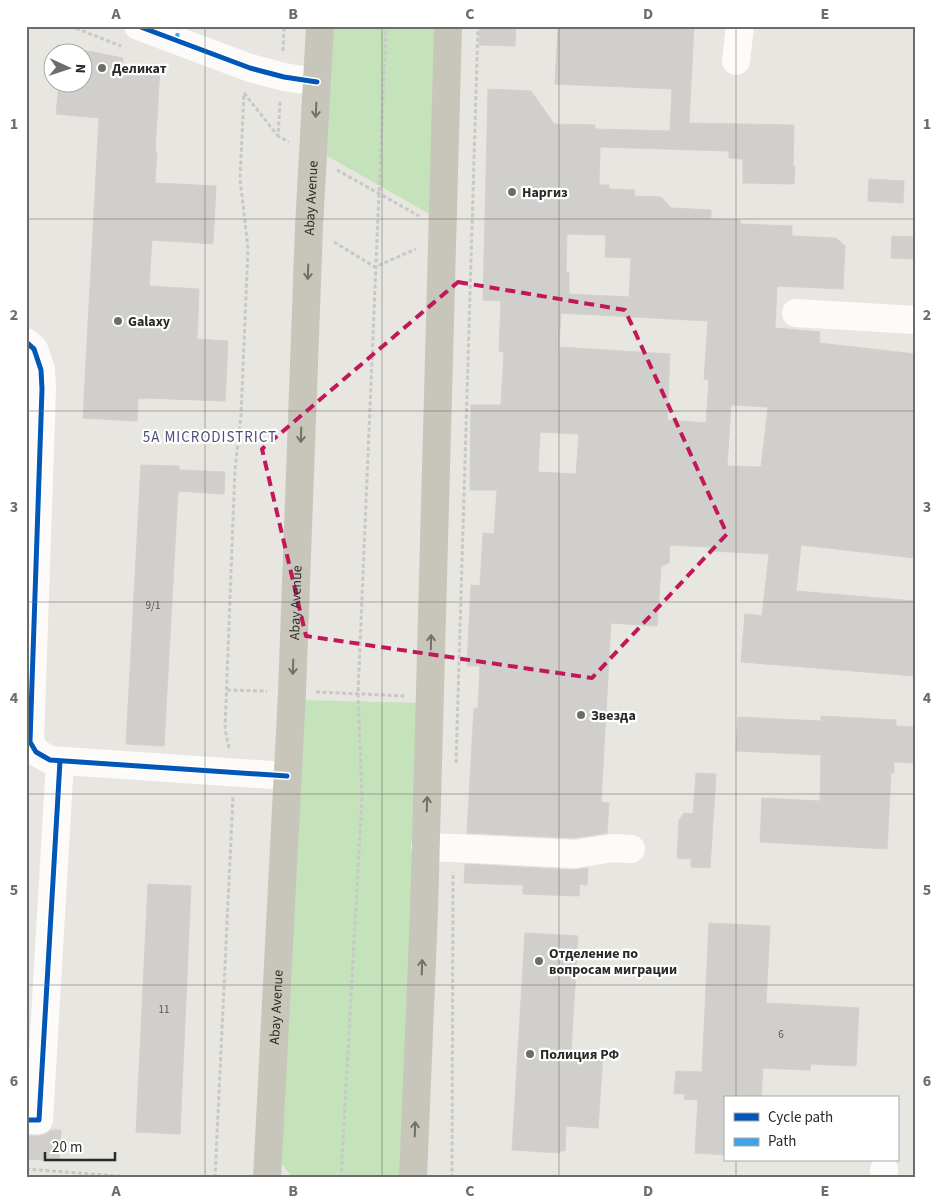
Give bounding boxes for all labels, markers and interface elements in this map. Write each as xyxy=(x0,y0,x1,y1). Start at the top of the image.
text: A xyxy=(110,3,121,25)
text: B xyxy=(288,3,298,25)
text: C xyxy=(465,3,475,25)
text: D xyxy=(643,3,653,25)
text: E xyxy=(821,3,829,25)
north arrow xyxy=(42,42,92,92)
place label: Деликат xyxy=(112,59,167,79)
marker: Деликат xyxy=(96,62,108,74)
text: N xyxy=(70,63,90,74)
one-way arrow xyxy=(311,102,320,118)
text: 1 xyxy=(10,113,18,135)
text: 1 xyxy=(923,113,931,135)
street label: Abay Avenue xyxy=(300,160,324,236)
place label: Наргиз xyxy=(522,183,568,203)
marker: Наргиз xyxy=(506,186,518,198)
one-way arrow xyxy=(303,264,312,280)
text: 2 xyxy=(10,304,18,326)
text: 2 xyxy=(923,304,931,326)
place label: Galaxy xyxy=(128,312,171,332)
marker: Galaxy xyxy=(112,315,124,327)
one-way arrow xyxy=(297,426,306,442)
district label: 5A MICRODISTRICT xyxy=(143,427,277,448)
text: 3 xyxy=(10,496,18,518)
text: 3 xyxy=(923,496,931,518)
street label: Abay Avenue xyxy=(285,565,308,640)
house number: 9/1 xyxy=(146,598,160,613)
one-way arrow xyxy=(426,634,436,650)
one-way arrow xyxy=(288,659,297,675)
text: 4 xyxy=(10,687,19,709)
text: 4 xyxy=(923,687,932,709)
place label: Звезда xyxy=(591,706,636,726)
marker: Звезда xyxy=(575,709,587,721)
one-way arrow xyxy=(422,797,431,813)
text: 5 xyxy=(10,879,18,901)
text: 5 xyxy=(923,879,931,901)
place label: Отделение по вопросам миграции xyxy=(549,944,677,980)
marker: Отделение по вопросам миграции xyxy=(533,955,545,967)
one-way arrow xyxy=(417,959,426,975)
street label: Abay Avenue xyxy=(265,969,289,1045)
house number: 11 xyxy=(159,1002,169,1017)
house number: 6 xyxy=(778,1027,784,1042)
place label: Полиция РФ xyxy=(540,1045,620,1065)
marker: Полиция РФ xyxy=(524,1048,536,1060)
text: 6 xyxy=(10,1070,18,1092)
text: 6 xyxy=(923,1070,931,1092)
legend xyxy=(724,1096,898,1162)
text: Cycle path xyxy=(768,1107,833,1128)
one-way arrow xyxy=(410,1121,419,1137)
scale bar xyxy=(45,1129,115,1161)
text: Path xyxy=(768,1131,796,1152)
text: 20 m xyxy=(52,1137,82,1158)
text: A xyxy=(110,1180,121,1202)
text: B xyxy=(288,1180,298,1202)
text: C xyxy=(465,1180,475,1202)
text: D xyxy=(643,1180,653,1202)
text: E xyxy=(821,1180,829,1202)

